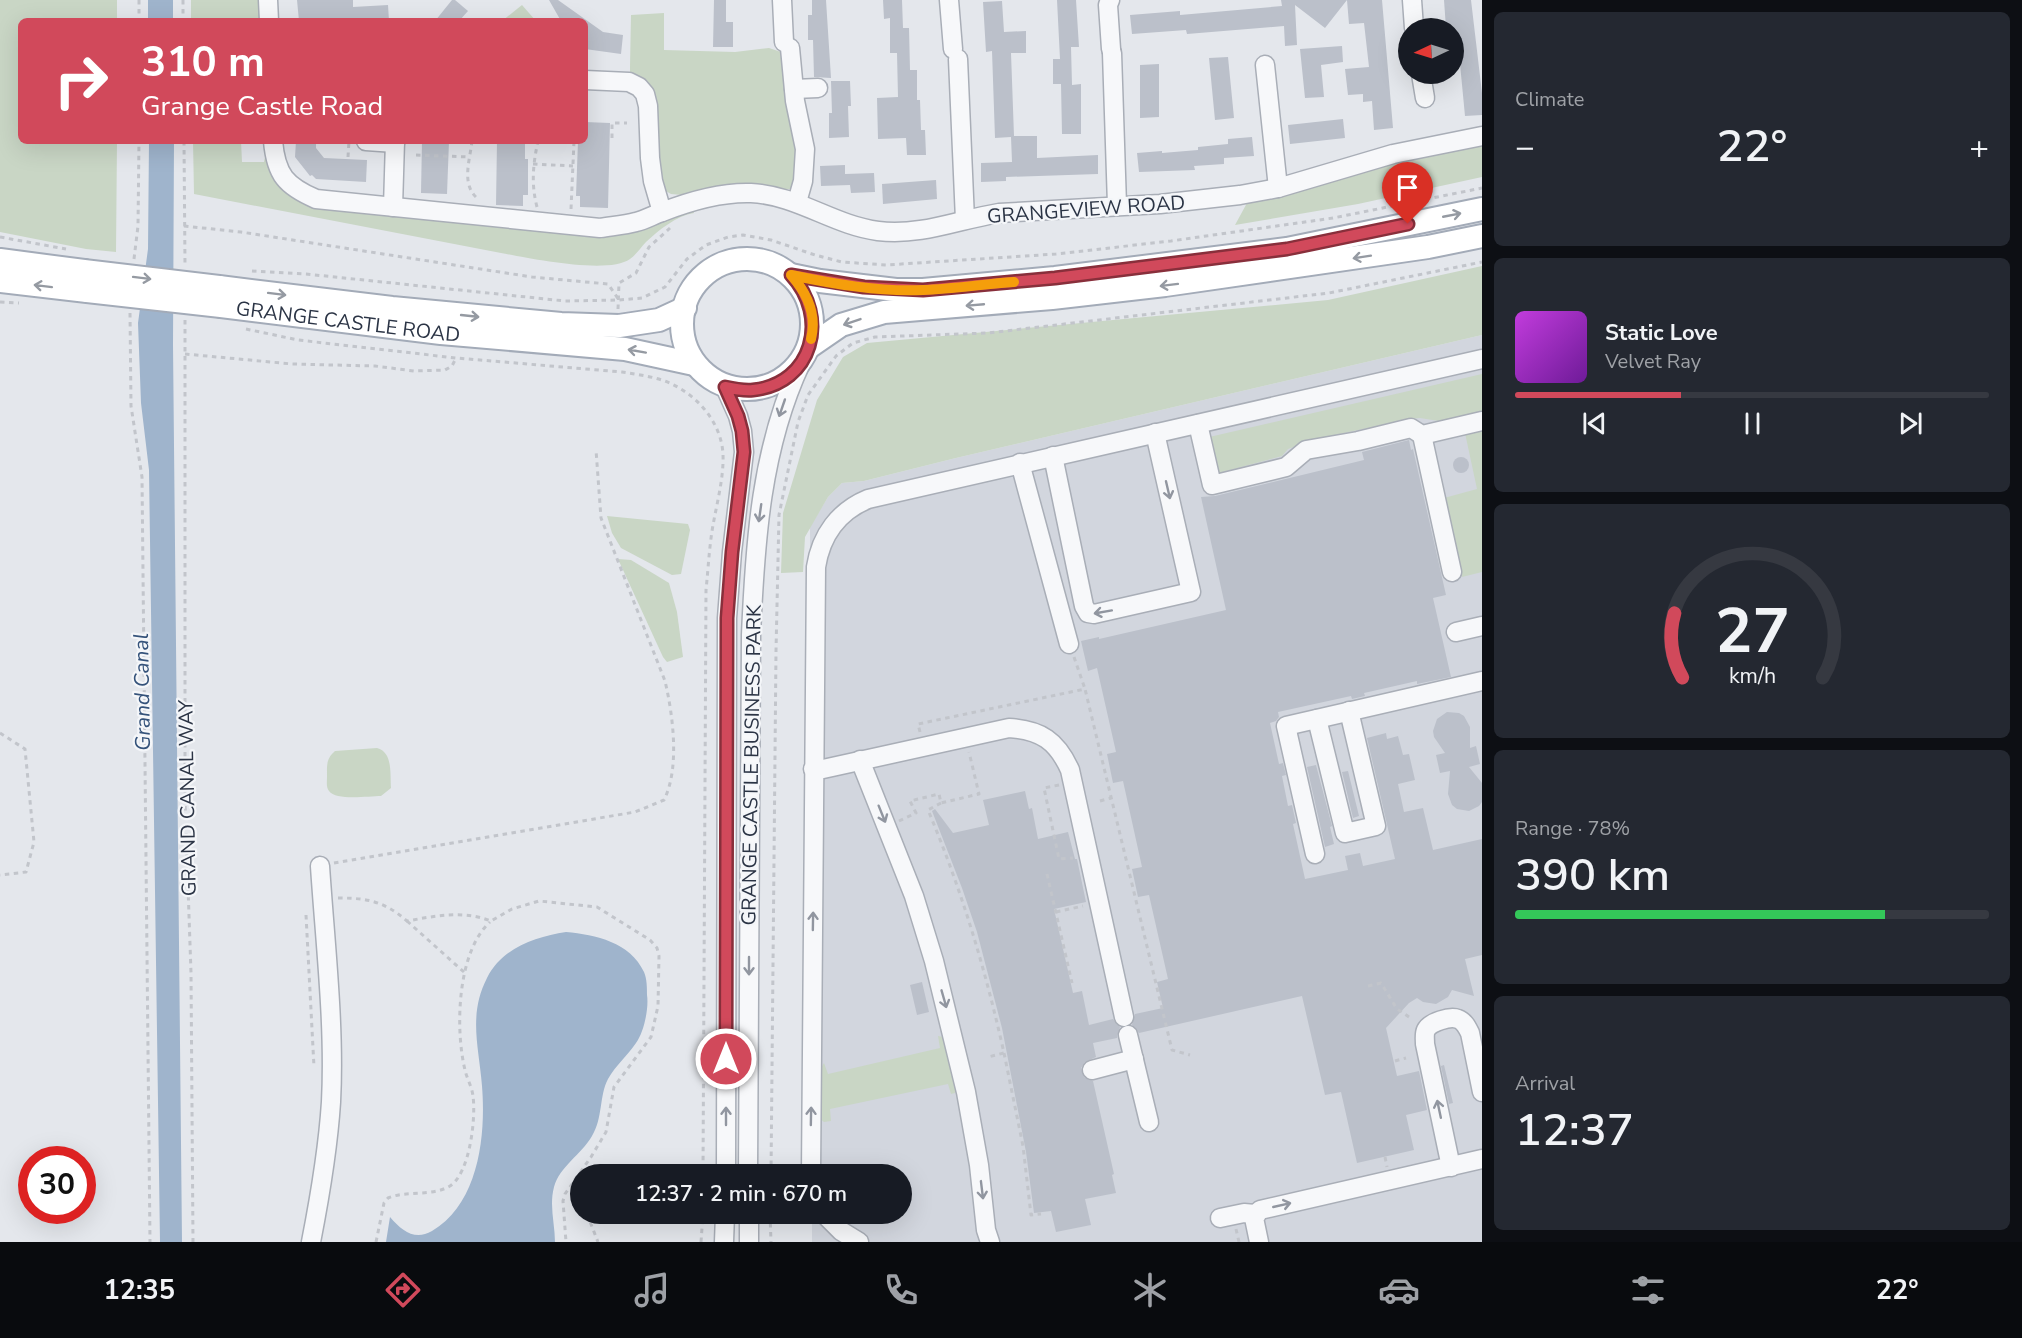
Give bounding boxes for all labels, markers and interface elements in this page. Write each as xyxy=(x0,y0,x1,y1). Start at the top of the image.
north arrow xyxy=(1398,18,1464,84)
map controls xyxy=(1398,18,1464,84)
text: 310 m xyxy=(141,34,265,91)
icon: right xyxy=(42,42,120,120)
text: Climate xyxy=(1515,86,1584,113)
text: Grange Castle Road xyxy=(141,88,383,125)
text: 22° xyxy=(1717,116,1787,177)
text: − xyxy=(1515,125,1535,170)
text: + xyxy=(1969,125,1989,170)
pin xyxy=(1382,162,1433,224)
icon: arrive xyxy=(1391,171,1424,204)
street label: GRANGEVIEW ROAD xyxy=(986,189,1186,230)
one-way arrow xyxy=(1442,209,1462,220)
one-way arrow xyxy=(1353,252,1373,263)
one-way arrow xyxy=(132,273,151,284)
one-way arrow xyxy=(1160,279,1180,290)
one-way arrow xyxy=(34,280,54,291)
one-way arrow xyxy=(266,289,286,300)
street label: GRANGE CASTLE ROAD xyxy=(234,295,461,349)
one-way arrow xyxy=(966,299,986,310)
one-way arrow xyxy=(460,311,480,322)
one-way arrow xyxy=(843,317,862,328)
text: Static Love xyxy=(1605,318,1718,348)
one-way arrow xyxy=(628,346,647,357)
text: Velvet Ray xyxy=(1605,348,1701,375)
one-way arrow xyxy=(776,398,787,417)
icon: previous xyxy=(1578,407,1611,440)
icon: pause xyxy=(1736,407,1769,440)
icon: next xyxy=(1894,407,1927,440)
one-way arrow xyxy=(1163,480,1174,500)
one-way arrow xyxy=(754,503,765,523)
text: 27 xyxy=(1715,589,1789,674)
street label: GRANGE CASTLE BUSINESS PARK xyxy=(735,604,768,926)
one-way arrow xyxy=(1093,606,1113,617)
water label: Grand Canal xyxy=(127,633,157,751)
text: km/h xyxy=(1728,661,1776,691)
street label: GRAND CANAL WAY xyxy=(172,699,203,896)
one-way arrow xyxy=(877,805,888,823)
text: Range · 78% xyxy=(1515,815,1630,842)
text: 390 km xyxy=(1515,845,1670,906)
one-way arrow xyxy=(807,912,818,932)
one-way arrow xyxy=(743,956,755,976)
one-way arrow xyxy=(939,989,950,1008)
position arrow xyxy=(694,1027,758,1091)
text: Arrival xyxy=(1515,1070,1575,1097)
one-way arrow xyxy=(1433,1100,1444,1120)
text: 12:37 xyxy=(1515,1100,1634,1161)
one-way arrow xyxy=(720,1107,732,1127)
one-way arrow xyxy=(805,1107,817,1127)
speed limit sign: 30 xyxy=(18,1146,96,1224)
text: 12:37 · 2 min · 670 m xyxy=(635,1179,847,1209)
one-way arrow xyxy=(977,1180,988,1199)
one-way arrow xyxy=(1273,1198,1292,1210)
icon: directions xyxy=(382,1269,424,1311)
icon: music xyxy=(631,1269,673,1311)
icon: phone xyxy=(880,1269,922,1311)
icon: climate xyxy=(1129,1269,1171,1311)
icon: car xyxy=(1378,1269,1420,1311)
icon: filters xyxy=(1627,1269,1669,1311)
text: 12:35 xyxy=(103,1272,175,1309)
text: 22° xyxy=(1876,1272,1918,1309)

